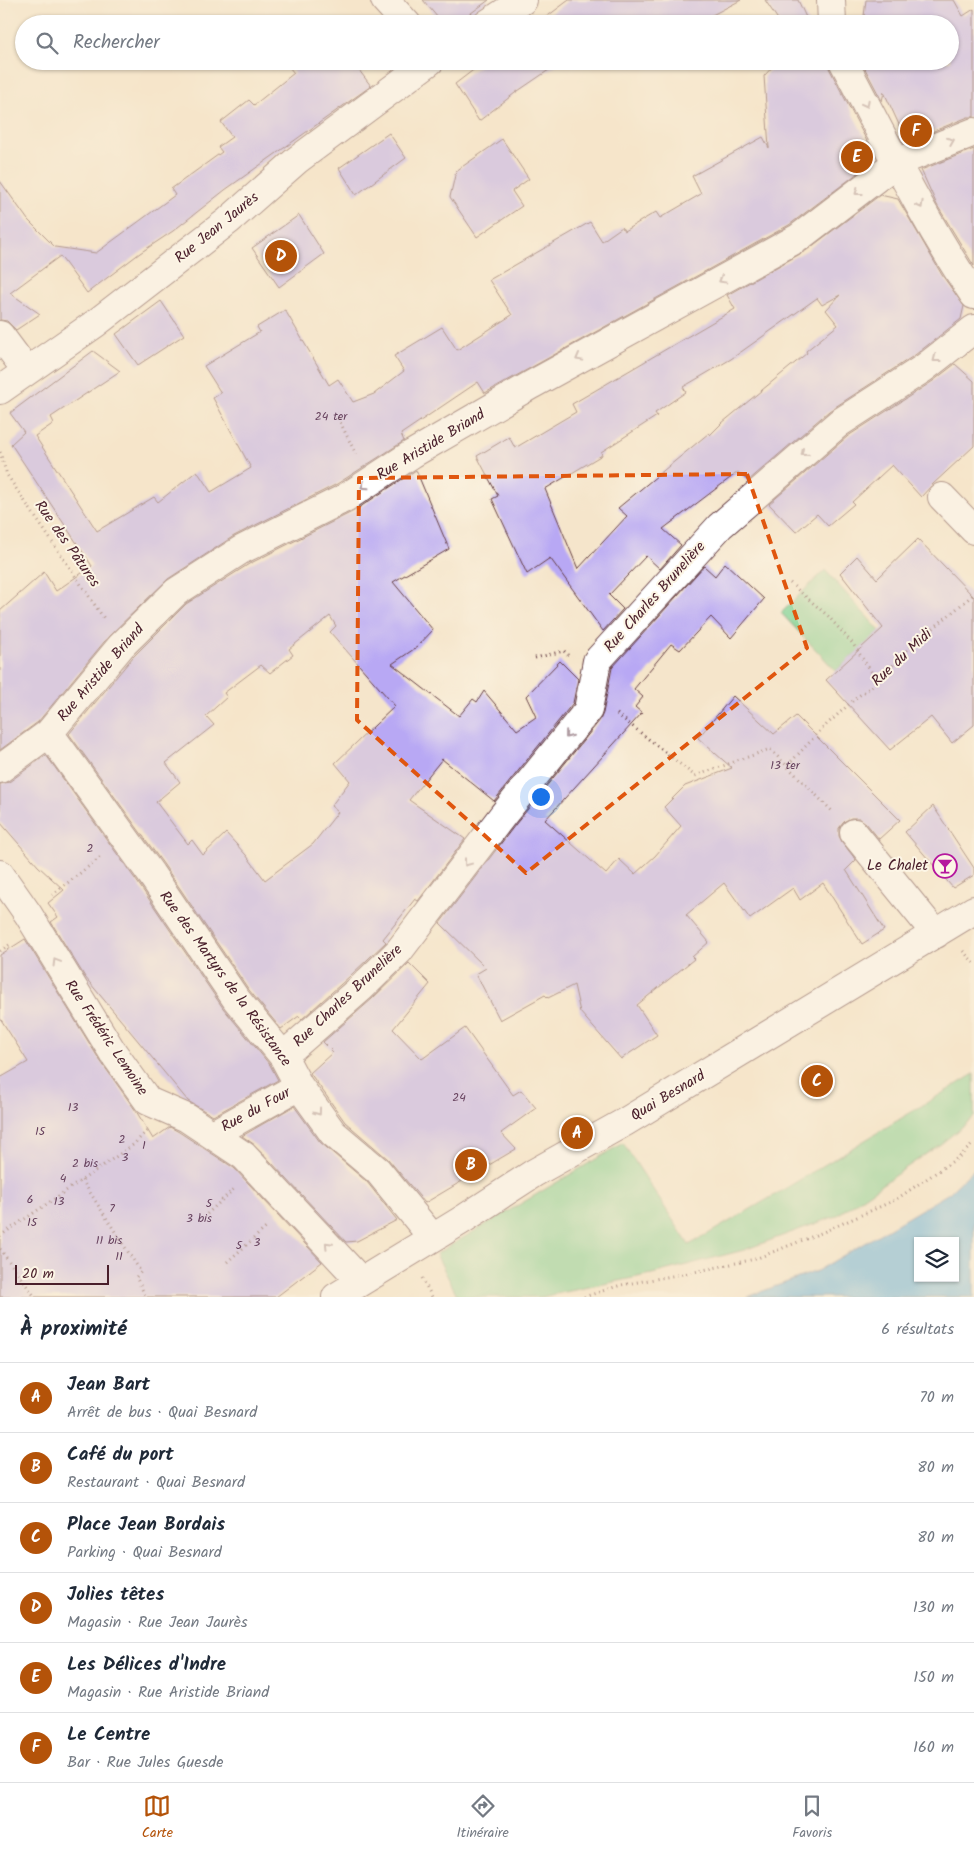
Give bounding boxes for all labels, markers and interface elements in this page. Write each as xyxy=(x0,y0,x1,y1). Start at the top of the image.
search box xyxy=(15,15,959,70)
text: Rechercher xyxy=(73,28,160,58)
icon: search xyxy=(33,29,61,57)
one-way arrow xyxy=(860,99,870,108)
pin: F xyxy=(900,112,932,150)
one-way arrow xyxy=(947,136,955,146)
pin: E xyxy=(841,138,873,176)
street label: Rue Jean Jaurès xyxy=(170,186,265,270)
one-way arrow xyxy=(854,186,864,195)
one-way arrow xyxy=(914,200,924,209)
pin: D xyxy=(265,237,297,275)
one-way arrow xyxy=(718,274,727,284)
one-way arrow xyxy=(576,352,585,362)
one-way arrow xyxy=(932,353,941,362)
street label: Rue Aristide Briand xyxy=(372,403,490,487)
house number: 24 ter xyxy=(315,407,348,426)
one-way arrow xyxy=(800,448,809,457)
one-way arrow xyxy=(360,479,369,489)
street label: Rue des Pâtures xyxy=(28,495,106,593)
street label: Rue Charles Brunelière xyxy=(598,536,712,658)
street label: Rue Aristide Briand xyxy=(52,618,151,727)
street label: Rue du Midi xyxy=(866,622,939,693)
one-way arrow xyxy=(565,729,573,738)
house number: 13 ter xyxy=(770,756,801,775)
your location xyxy=(528,784,554,810)
house number: 2 xyxy=(87,839,94,858)
bar icon: Le Chalet xyxy=(932,853,958,879)
place label: Le Chalet xyxy=(867,854,928,878)
one-way arrow xyxy=(464,857,473,867)
street label: Rue des Martyrs de la Résistance xyxy=(153,886,297,1072)
street label: Rue Charles Brunelière xyxy=(288,938,409,1053)
one-way arrow xyxy=(53,958,63,967)
street label: Rue Frédéric Lemoine xyxy=(58,975,154,1101)
pin: C xyxy=(801,1062,833,1100)
street label: Quai Besnard xyxy=(626,1064,710,1128)
street label: Rue du Four xyxy=(217,1081,296,1139)
house number: 24 xyxy=(452,1088,466,1107)
house number: 13 xyxy=(68,1098,78,1117)
one-way arrow xyxy=(312,1106,321,1116)
pin: A xyxy=(561,1114,593,1152)
house number: 15 xyxy=(35,1122,47,1141)
house number: 2 xyxy=(119,1130,126,1149)
house number: 1 xyxy=(142,1136,146,1155)
pin: B xyxy=(455,1146,487,1184)
house number: 3 xyxy=(122,1148,129,1167)
house number: 2 bis xyxy=(72,1154,98,1173)
house number: 4 xyxy=(60,1169,67,1188)
house number: 6 xyxy=(27,1190,33,1209)
house number: 13 xyxy=(54,1192,64,1211)
house number: 5 xyxy=(206,1194,214,1213)
house number: 7 xyxy=(109,1199,115,1218)
house number: 3 bis xyxy=(186,1209,212,1228)
house number: 15 xyxy=(27,1213,39,1232)
house number: 11 bis xyxy=(96,1231,122,1250)
house number: 3 xyxy=(254,1233,261,1252)
house number: 5 xyxy=(236,1236,244,1255)
map controls xyxy=(914,1237,959,1282)
button: layers xyxy=(914,1237,959,1282)
one-way arrow xyxy=(325,1242,334,1251)
house number: 11 xyxy=(115,1247,123,1266)
scale bar xyxy=(15,1262,109,1285)
text: 20 m xyxy=(22,1263,54,1285)
text: À proximité xyxy=(20,1313,127,1346)
text: 6 résultats xyxy=(881,1317,954,1342)
text: Jean Bart xyxy=(67,1370,150,1400)
text: A xyxy=(31,1385,41,1410)
text: 70 m xyxy=(919,1385,954,1410)
text: Arrêt de bus · Quai Besnard xyxy=(67,1400,257,1425)
text: Café du port xyxy=(67,1440,174,1470)
text: B xyxy=(31,1455,41,1480)
text: 80 m xyxy=(917,1455,954,1480)
text: Restaurant · Quai Besnard xyxy=(67,1470,245,1495)
text: Place Jean Bordais xyxy=(67,1510,225,1540)
text: C xyxy=(31,1525,41,1550)
text: 80 m xyxy=(917,1525,954,1550)
text: Parking · Quai Besnard xyxy=(67,1540,222,1565)
text: Jolies têtes xyxy=(67,1580,164,1610)
text: D xyxy=(31,1595,41,1620)
text: 130 m xyxy=(913,1595,954,1620)
text: Magasin · Rue Jean Jaurès xyxy=(67,1610,248,1635)
text: Les Délices d'Indre xyxy=(67,1650,226,1680)
text: E xyxy=(32,1665,40,1690)
text: 150 m xyxy=(913,1665,954,1690)
text: Magasin · Rue Aristide Briand xyxy=(67,1680,269,1705)
text: Le Centre xyxy=(67,1720,150,1750)
text: F xyxy=(32,1735,40,1760)
text: 160 m xyxy=(913,1735,954,1760)
text: Bar · Rue Jules Guesde xyxy=(67,1750,223,1775)
tab: Carte xyxy=(142,1792,173,1844)
tab: Itinéraire xyxy=(457,1792,509,1844)
tab: Favoris xyxy=(792,1792,832,1844)

